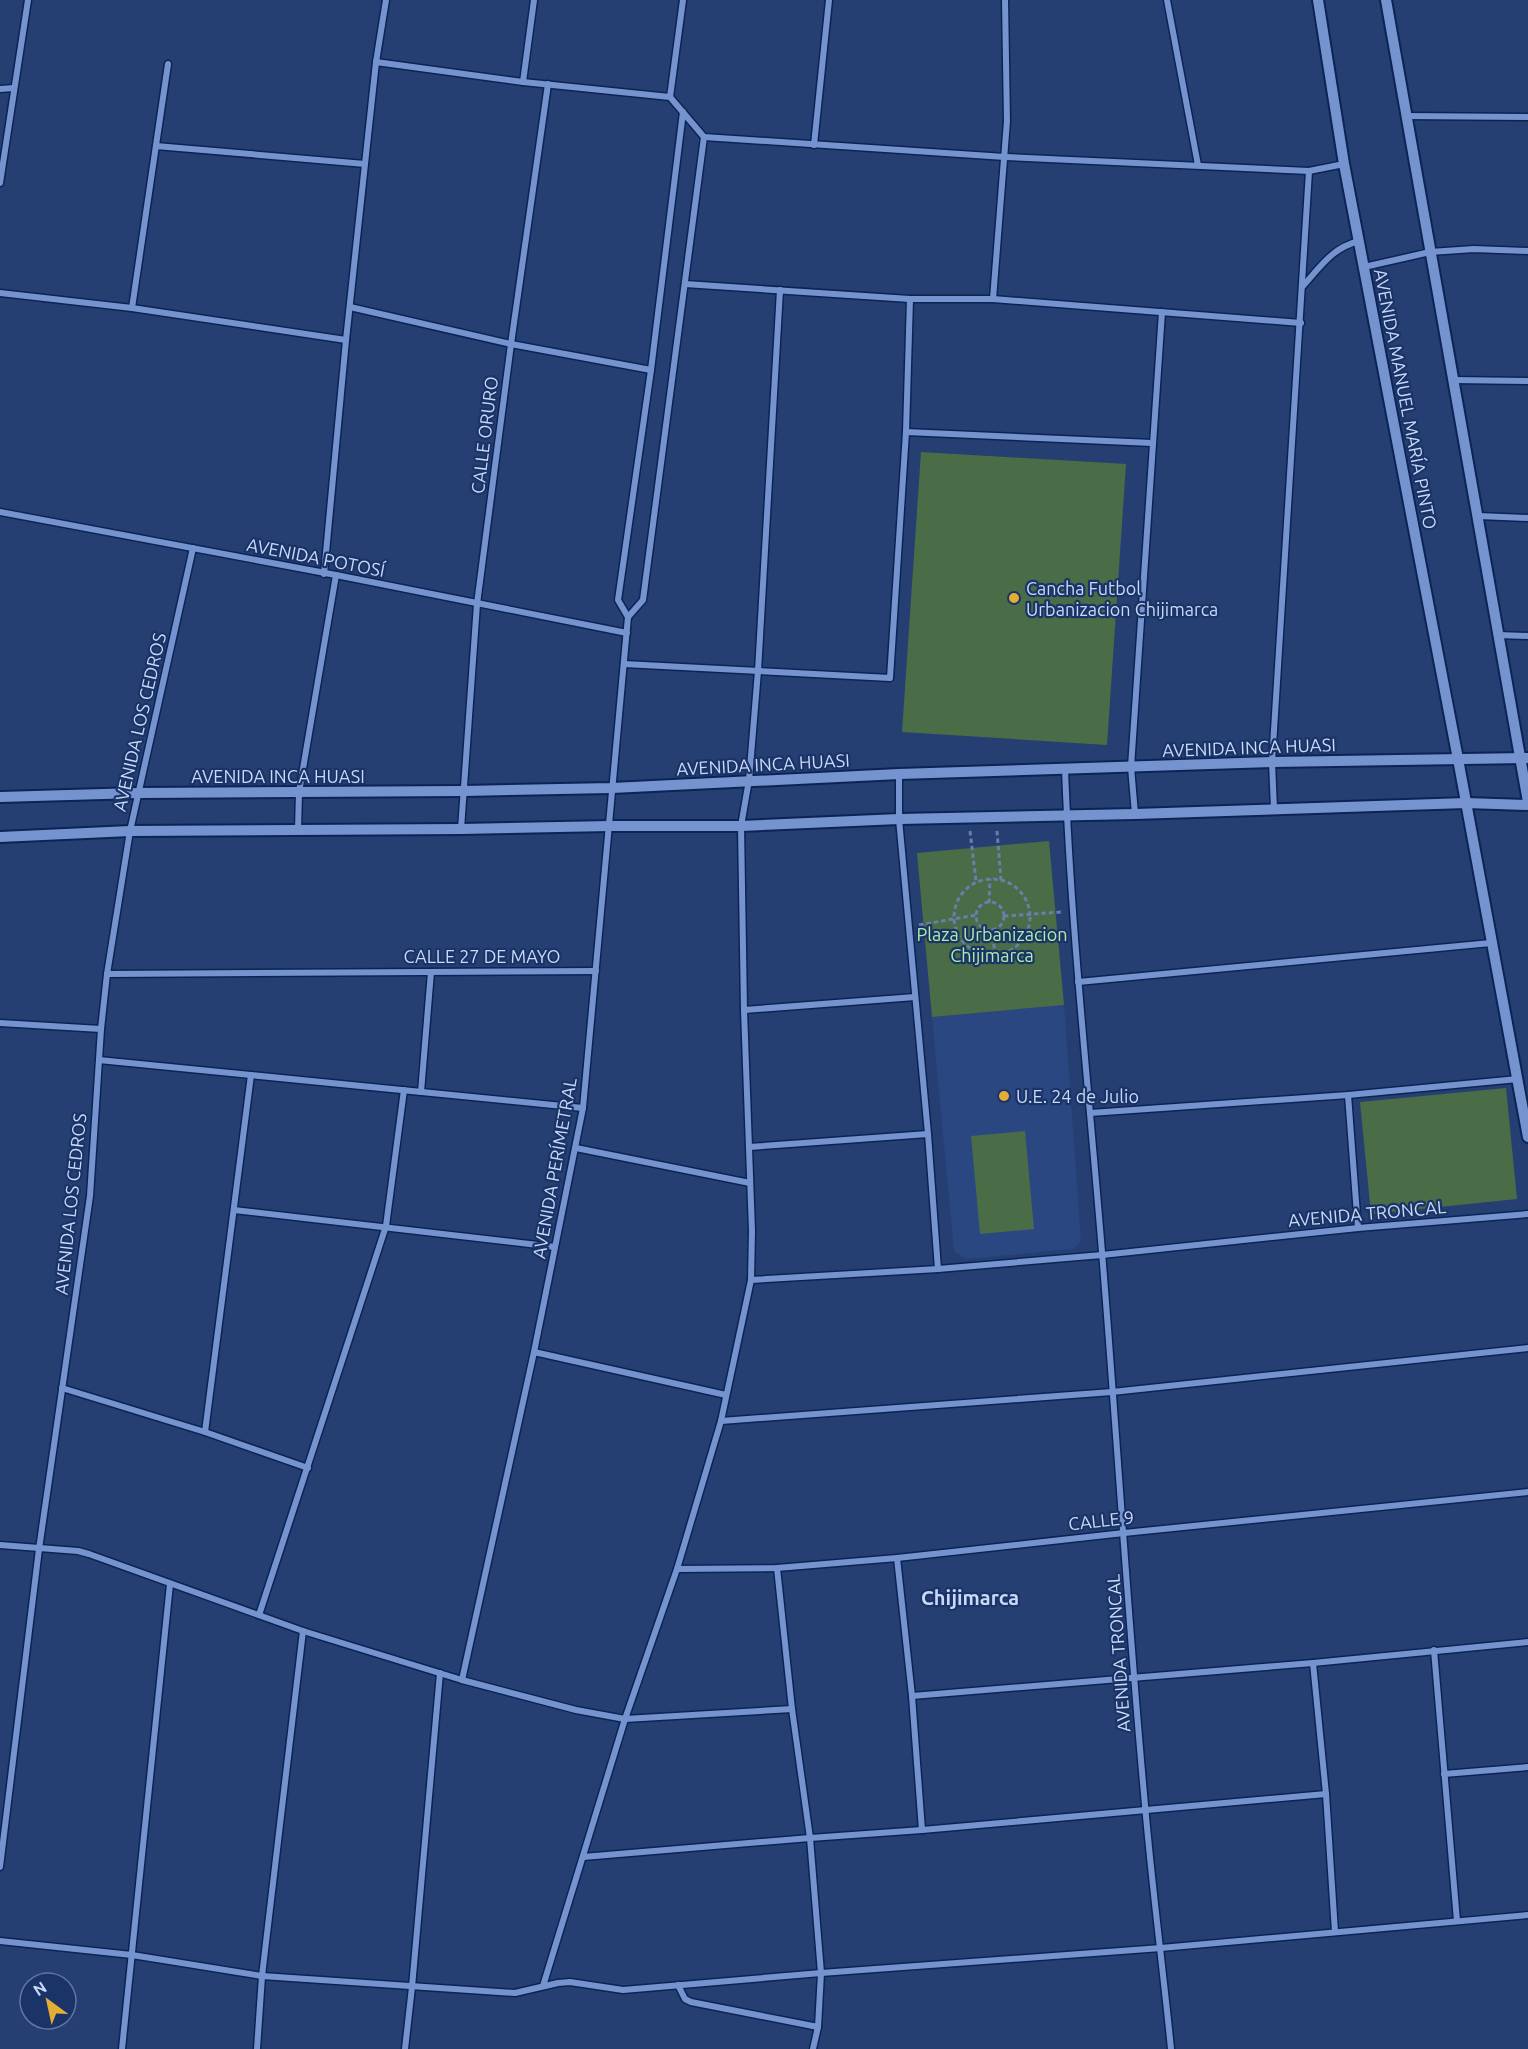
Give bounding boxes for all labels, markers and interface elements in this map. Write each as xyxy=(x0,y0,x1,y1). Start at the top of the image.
street label: AVENIDA MANUEL MARÍA PINTO xyxy=(1371,267,1442,531)
street label: CALLE ORURO xyxy=(467,375,501,495)
street label: AVENIDA POTOSÍ xyxy=(245,533,387,580)
place label: Cancha Futbol Urbanizacion Chijimarca xyxy=(1026,578,1218,619)
marker: Cancha Futbol Urbanizacion Chijimarca xyxy=(1007,591,1021,605)
street label: AVENIDA LOS CEDROS xyxy=(109,631,169,813)
street label: AVENIDA INCA HUASI xyxy=(1162,734,1336,760)
street label: AVENIDA INCA HUASI xyxy=(676,749,850,779)
street label: AVENIDA INCA HUASI xyxy=(191,766,365,786)
park label: Plaza Urbanizacion Chijimarca xyxy=(917,924,1067,965)
street label: CALLE 27 DE MAYO xyxy=(404,946,560,966)
street label: AVENIDA PERÍMETRAL xyxy=(527,1076,580,1260)
place label: U.E. 24 de Julio xyxy=(1016,1086,1139,1106)
marker: U.E. 24 de Julio xyxy=(997,1089,1011,1103)
street label: AVENIDA LOS CEDROS xyxy=(51,1112,89,1296)
street label: AVENIDA TRONCAL xyxy=(1287,1196,1447,1230)
street label: CALLE 9 xyxy=(1067,1507,1135,1533)
street label: AVENIDA TRONCAL xyxy=(1102,1573,1134,1733)
district label: Chijimarca xyxy=(921,1586,1019,1609)
north arrow xyxy=(18,1971,78,2031)
text: N xyxy=(30,1978,50,1999)

